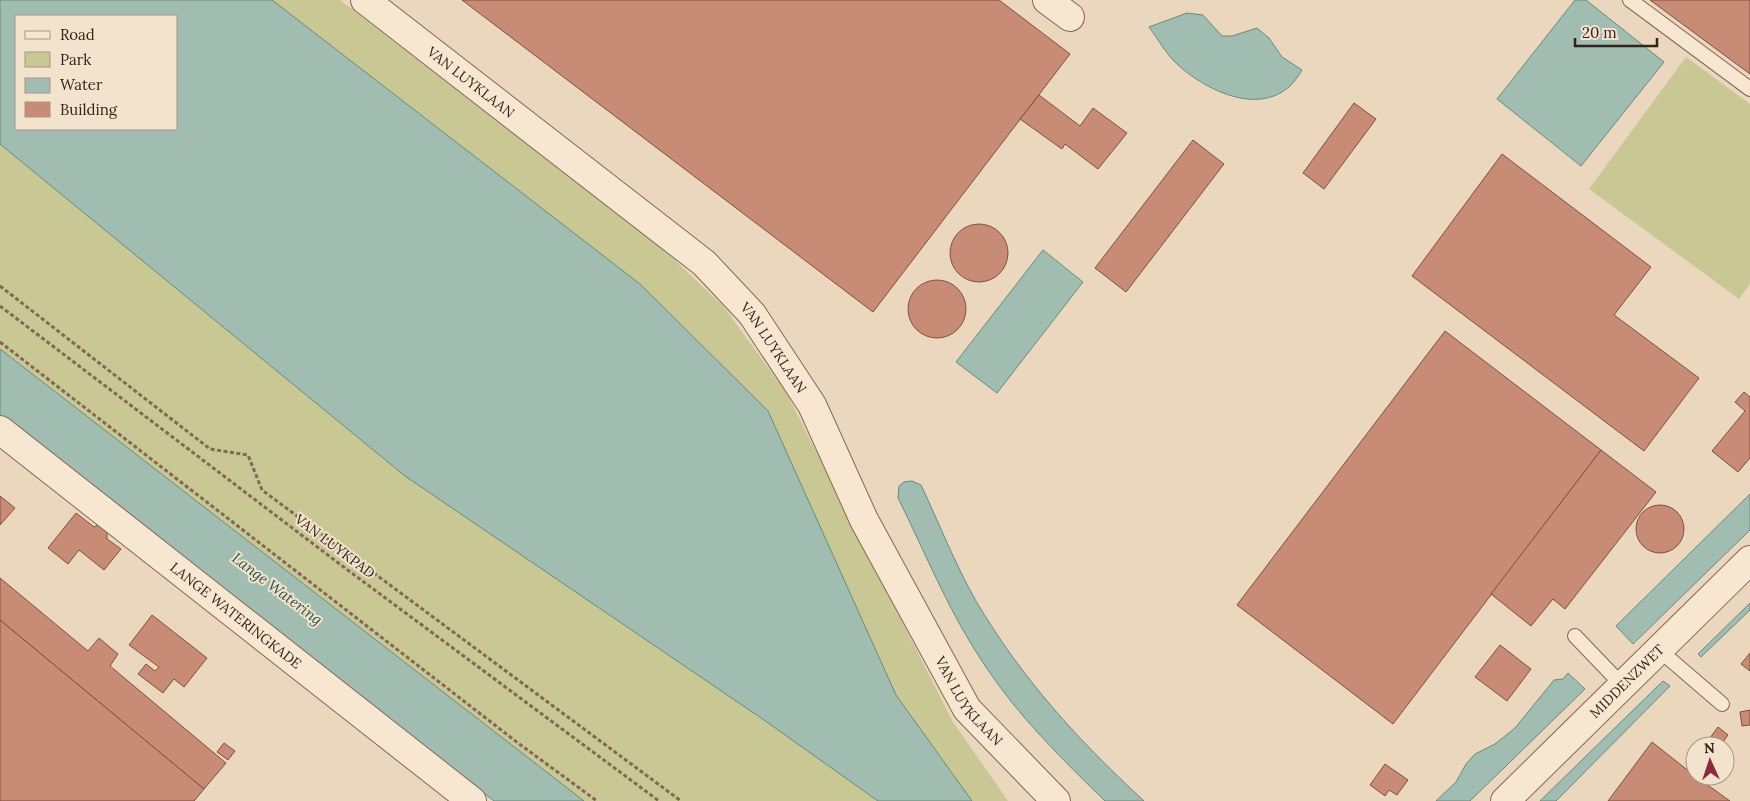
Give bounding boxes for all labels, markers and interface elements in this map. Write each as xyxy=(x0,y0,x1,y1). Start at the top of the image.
legend xyxy=(15,15,178,130)
scale bar xyxy=(1575,15,1658,47)
text: 20 m xyxy=(1582,23,1617,42)
text: Road xyxy=(60,25,95,44)
street label: VAN LUYKLAAN xyxy=(423,42,518,122)
text: Park xyxy=(60,50,91,69)
text: Water xyxy=(60,75,103,94)
text: Building xyxy=(60,100,118,119)
street label: VAN LUYKLAAN xyxy=(736,298,811,397)
street label: VAN LUYKPAD xyxy=(291,509,379,582)
water label: Lange Watering xyxy=(228,548,326,629)
street label: LANGE WATERINGKADE xyxy=(166,558,305,673)
street label: MIDDENZWET xyxy=(1586,640,1668,722)
street label: VAN LUYKLAAN xyxy=(931,652,1007,750)
north arrow xyxy=(1685,736,1735,786)
text: N xyxy=(1703,739,1715,757)

